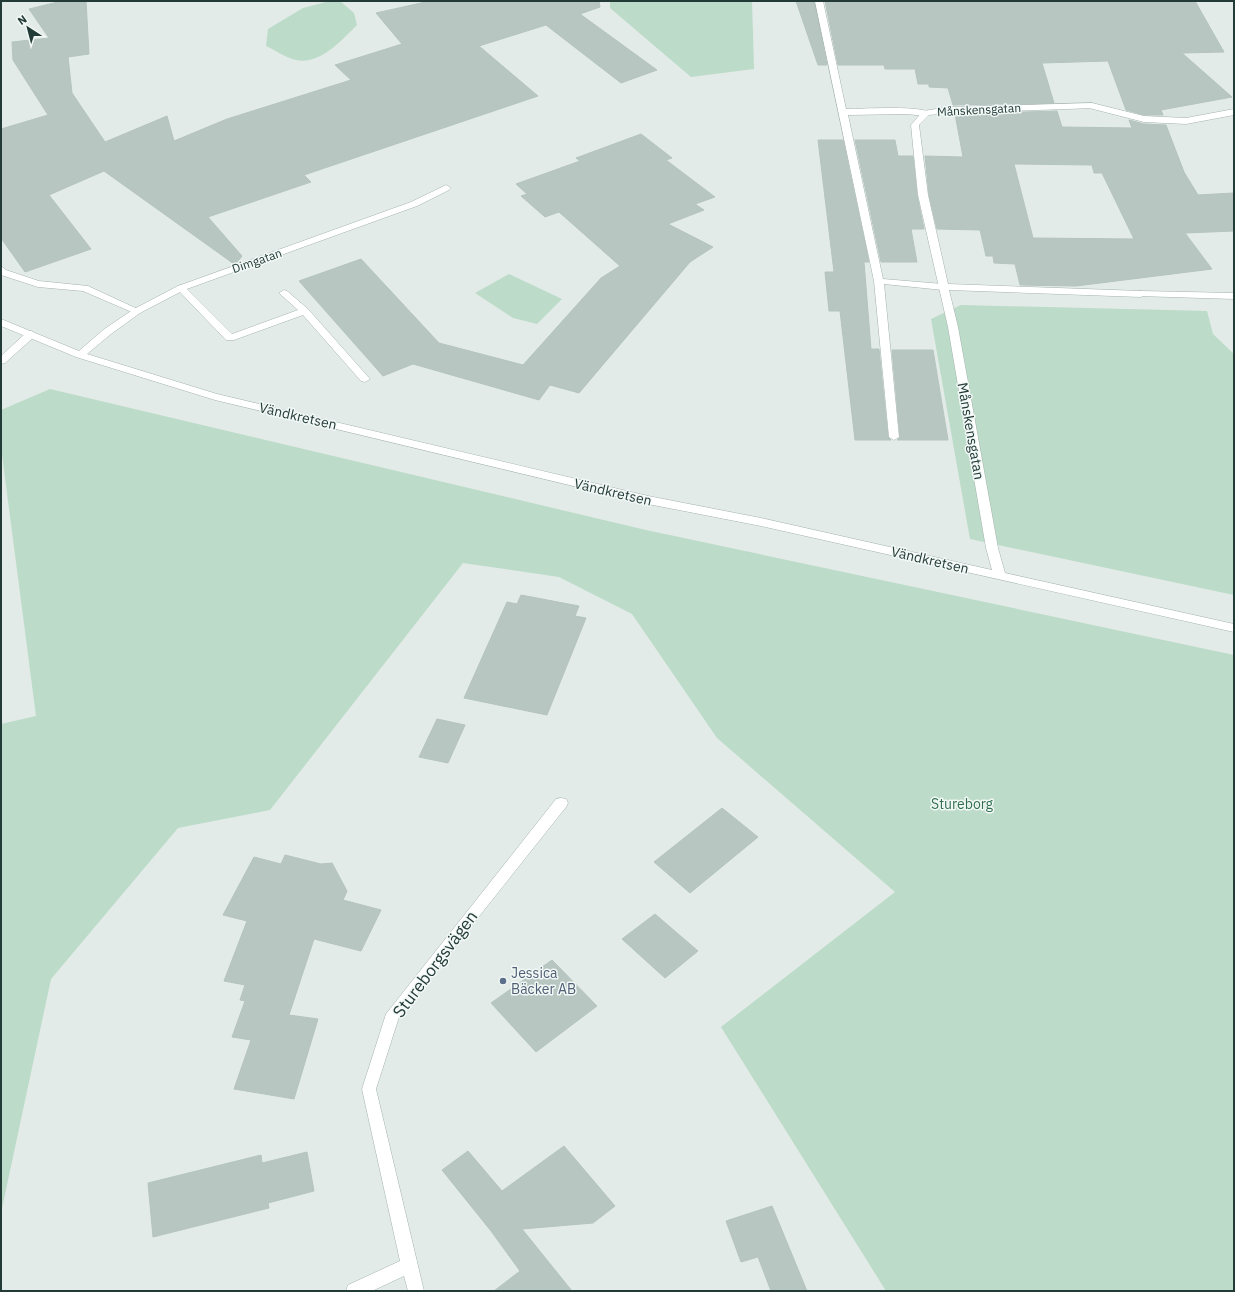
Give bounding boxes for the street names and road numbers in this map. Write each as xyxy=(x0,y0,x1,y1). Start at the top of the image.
street label: Månskensgatan xyxy=(937,100,1021,119)
street label: Dimgatan xyxy=(230,245,284,276)
street label: Månskensgatan xyxy=(954,381,988,481)
street label: Vändkretsen xyxy=(257,398,339,434)
street label: Vändkretsen xyxy=(572,474,654,510)
street label: Vändkretsen xyxy=(889,542,971,578)
street label: Stureborgsvägen xyxy=(388,906,482,1022)

